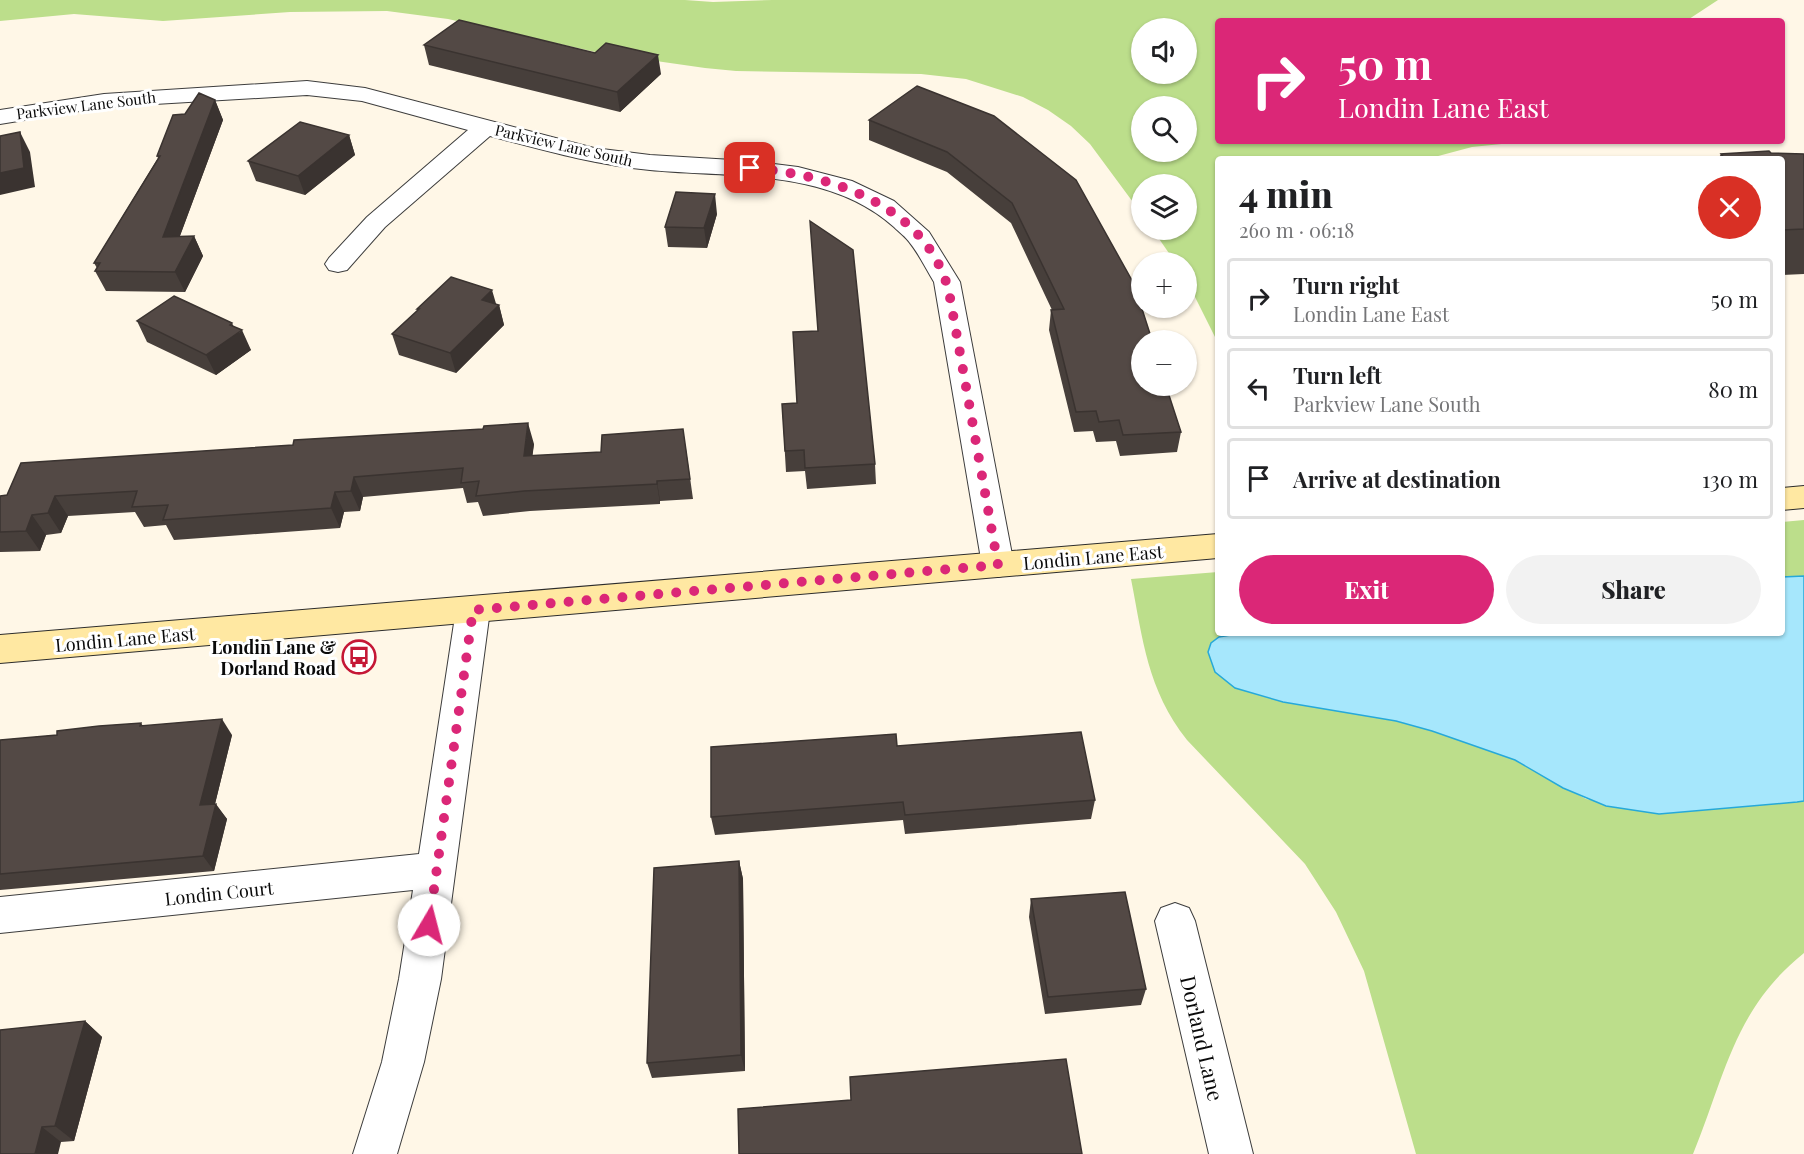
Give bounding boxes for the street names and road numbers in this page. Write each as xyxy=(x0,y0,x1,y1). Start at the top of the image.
street label: Parkview Lane South xyxy=(15,86,157,123)
street label: Parkview Lane South xyxy=(493,119,635,171)
street label: Londin Lane East xyxy=(1022,539,1165,575)
street label: Londin Lane East xyxy=(54,621,197,657)
street label: Londin Court xyxy=(163,875,275,911)
street label: Dorland Lane xyxy=(1175,972,1231,1104)

